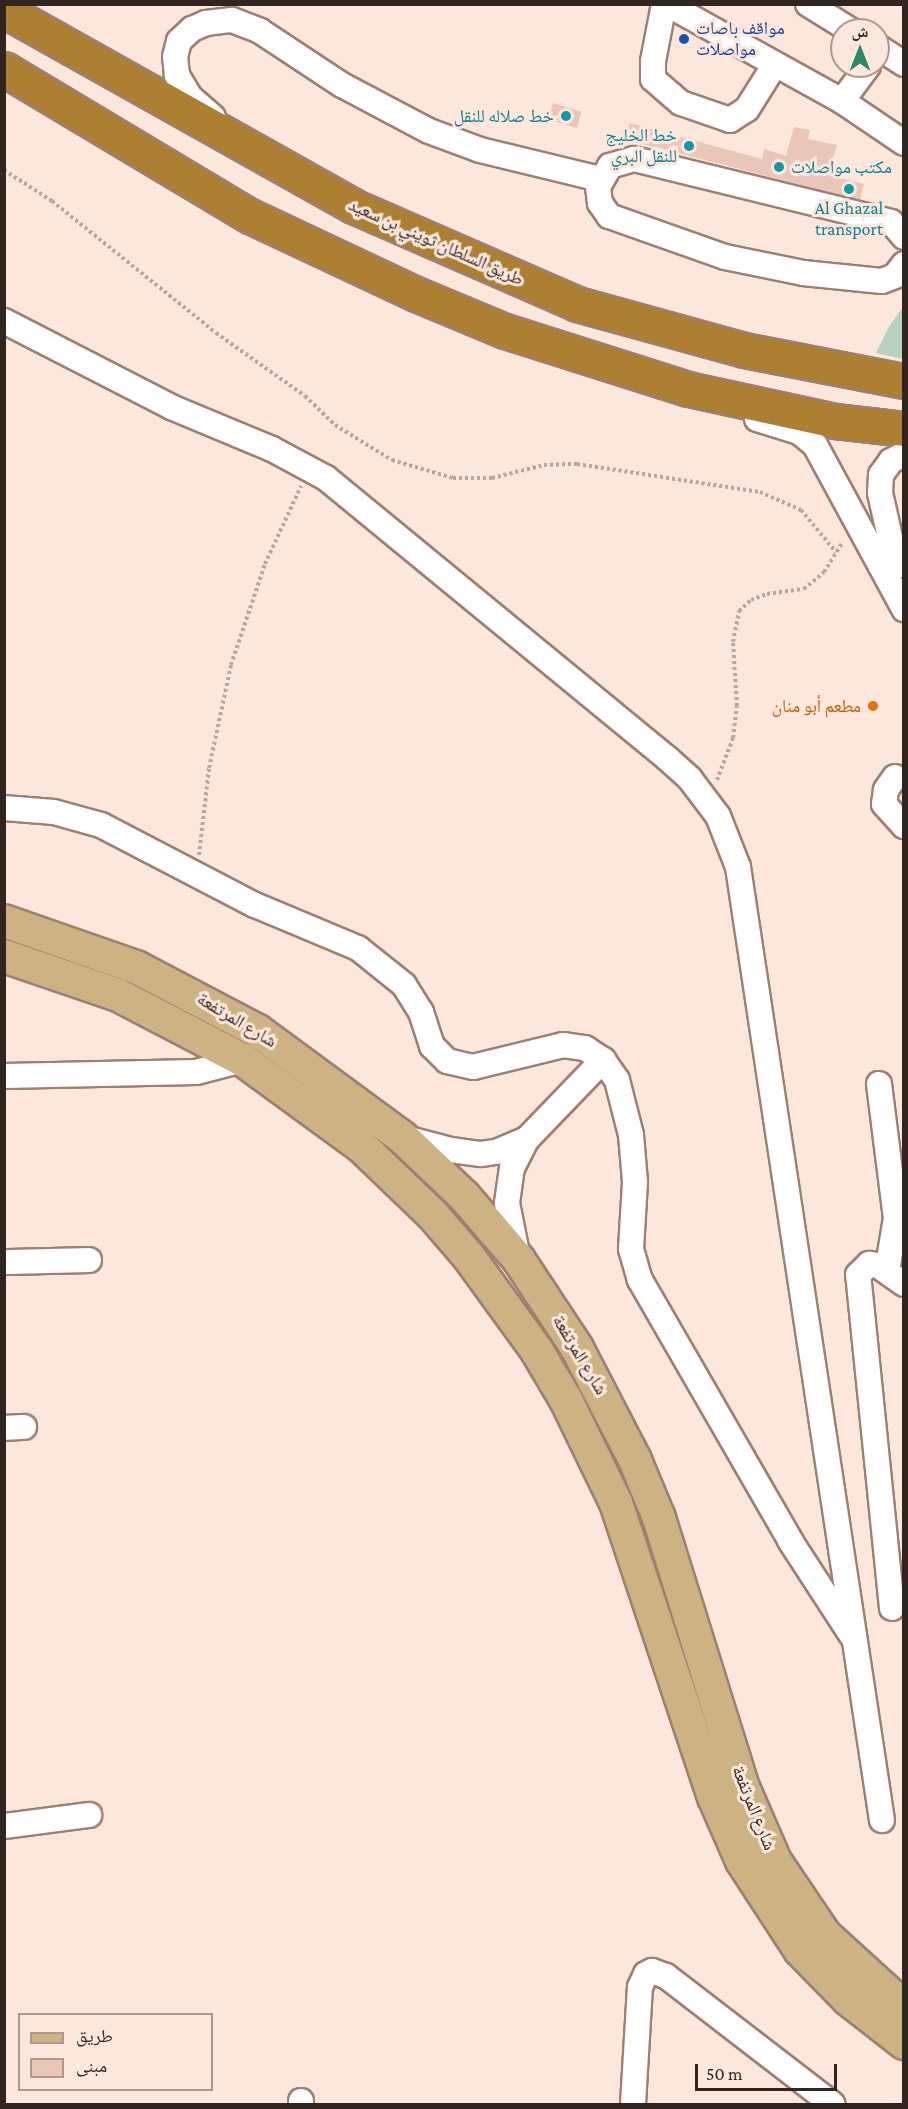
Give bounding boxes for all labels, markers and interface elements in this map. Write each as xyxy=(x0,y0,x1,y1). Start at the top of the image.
place label: مواقف باصات مواصلات xyxy=(696,18,785,60)
north arrow xyxy=(830,18,890,78)
text: ش xyxy=(852,23,868,40)
marker: مواقف باصات مواصلات xyxy=(677,32,691,46)
place label: خط صلاله للنقل xyxy=(454,105,554,127)
marker: خط صلاله للنقل xyxy=(559,109,573,123)
place label: خط الخليج للنقل البري xyxy=(605,125,677,168)
marker: خط الخليج للنقل البري xyxy=(682,139,696,153)
place label: مكتب مواصلات xyxy=(791,156,892,178)
marker: مكتب مواصلات xyxy=(772,160,786,174)
marker: Al Ghazal transport xyxy=(842,182,856,196)
street label: طريق السلطان ثويني بن سعيد xyxy=(345,194,527,290)
place label: Al Ghazal transport xyxy=(815,198,883,240)
place label: مطعم أبو منان xyxy=(772,695,861,717)
marker: مطعم أبو منان xyxy=(866,699,880,713)
street label: شارع المرتفعة xyxy=(193,988,281,1052)
street label: شارع المرتفعة xyxy=(548,1311,612,1399)
street label: شارع المرتفعة xyxy=(727,1763,781,1853)
legend xyxy=(18,2013,213,2091)
text: طريق xyxy=(76,2026,113,2046)
scale bar xyxy=(698,2052,840,2090)
text: مبنى xyxy=(76,2056,107,2076)
text: 50 m xyxy=(706,2064,743,2084)

